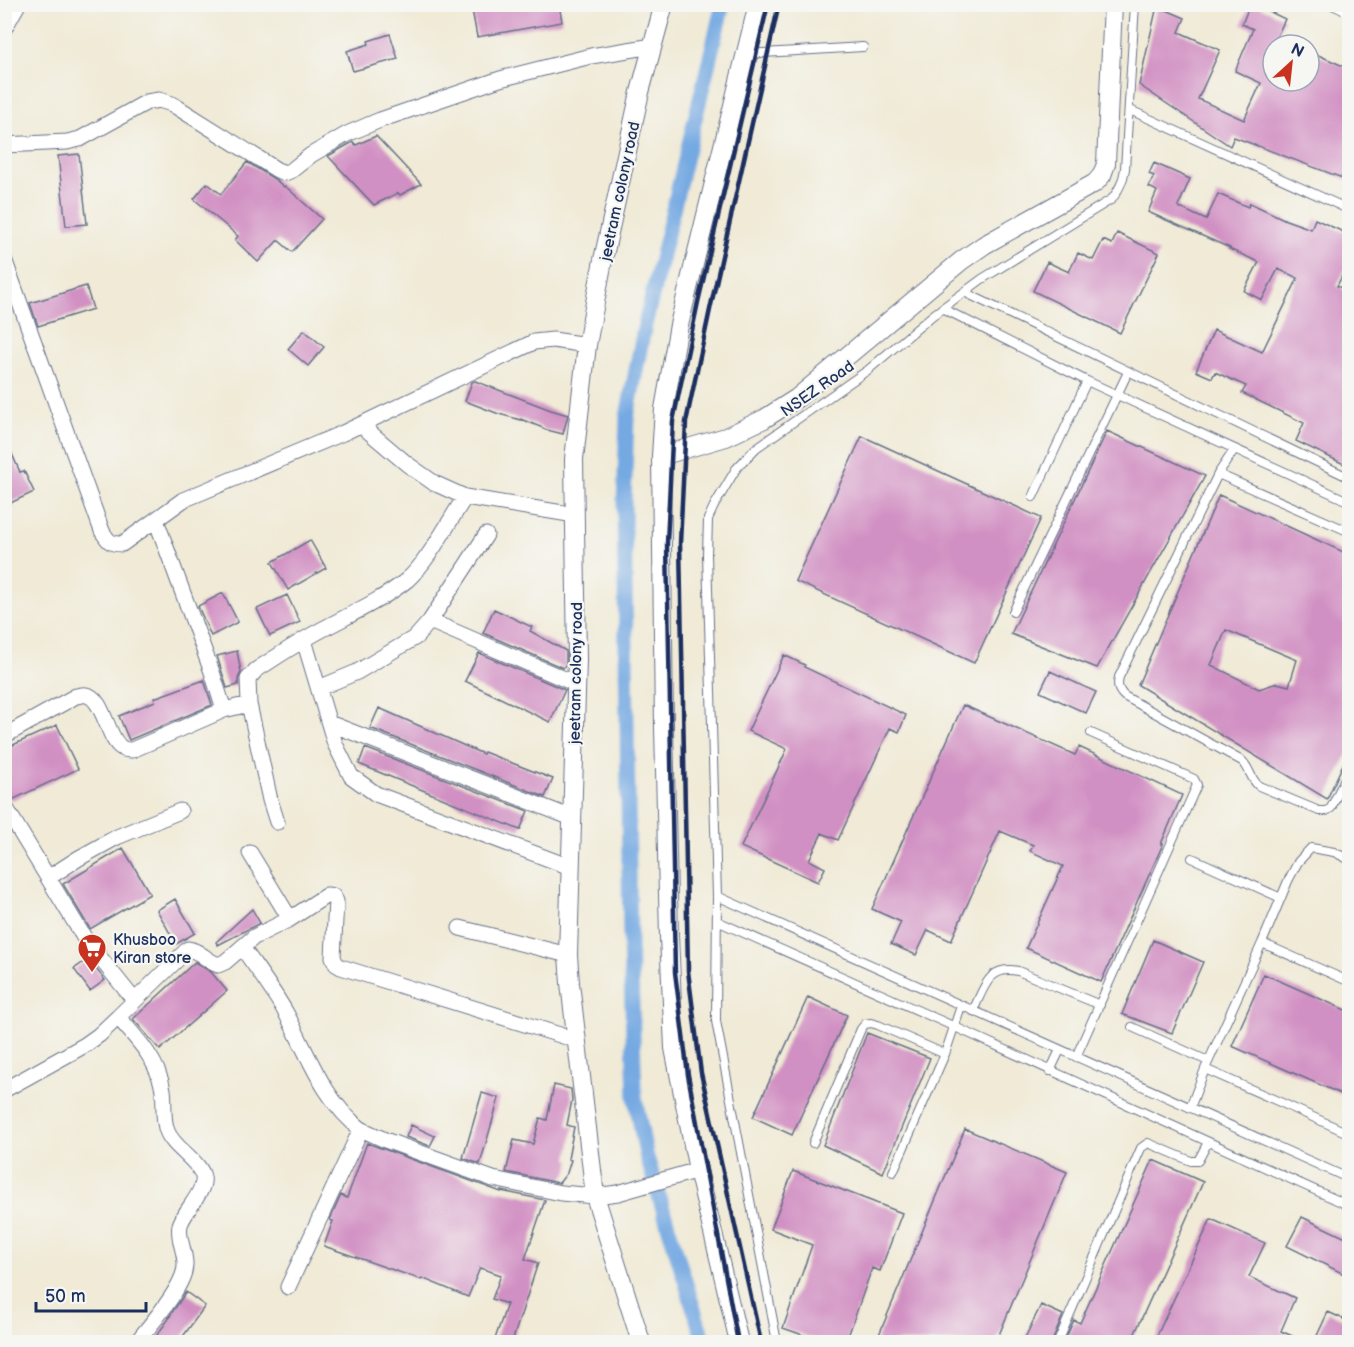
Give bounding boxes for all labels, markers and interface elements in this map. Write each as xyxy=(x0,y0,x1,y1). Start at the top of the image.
north arrow xyxy=(1261,33,1321,93)
text: N xyxy=(1287,40,1307,62)
street label: jeetram colony road xyxy=(596,120,645,264)
street label: NSEZ Road xyxy=(778,357,858,421)
street label: jeetram colony road xyxy=(566,602,587,745)
place label: Khusboo Kiran store xyxy=(113,931,192,968)
supermarket icon: Khusboo Kiran store xyxy=(76,932,108,974)
scale bar xyxy=(36,1275,146,1313)
text: 50 m xyxy=(45,1286,86,1307)

